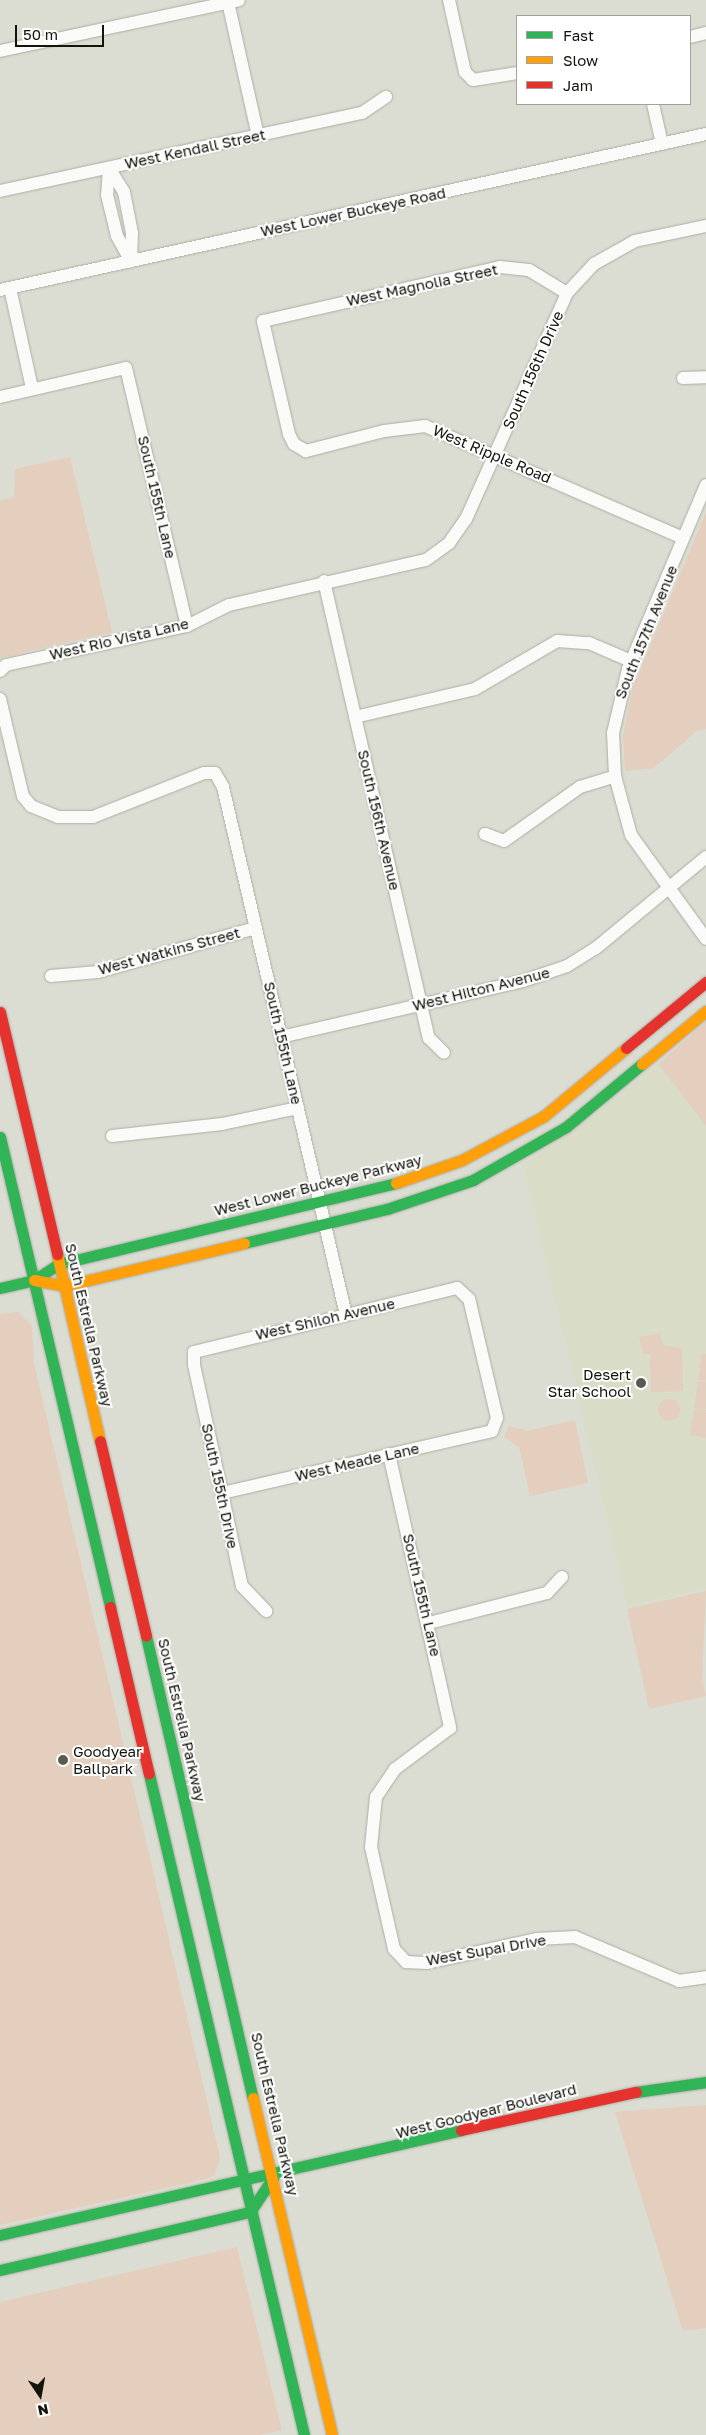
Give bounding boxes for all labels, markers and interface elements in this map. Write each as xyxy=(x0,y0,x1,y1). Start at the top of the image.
scale bar xyxy=(18,15,106,47)
legend xyxy=(516,15,691,105)
text: 50 m xyxy=(23,25,58,43)
text: Fast xyxy=(563,26,594,44)
text: Slow xyxy=(563,51,598,69)
text: Jam xyxy=(563,76,593,94)
street label: West Kendall Street xyxy=(123,125,267,173)
street label: West Lower Buckeye Road xyxy=(259,184,447,240)
street label: West Magnolia Street xyxy=(345,260,499,310)
street label: South 156th Drive xyxy=(499,308,567,432)
street label: West Ripple Road xyxy=(430,421,554,487)
street label: South 155th Lane xyxy=(134,434,180,560)
street label: South 157th Avenue xyxy=(611,563,681,701)
street label: West Rio Vista Lane xyxy=(48,614,190,664)
street label: South 156th Avenue xyxy=(354,748,404,892)
street label: West Watkins Street xyxy=(96,923,242,979)
street label: West Hilton Avenue xyxy=(410,963,552,1015)
street label: South 155th Lane xyxy=(260,980,306,1106)
street label: West Lower Buckeye Parkway xyxy=(212,1150,424,1220)
street label: South Estrella Parkway xyxy=(61,1242,117,1408)
street label: West Shiloh Avenue xyxy=(253,1294,397,1344)
place label: Desert Star School xyxy=(548,1365,631,1400)
marker: Desert Star School xyxy=(635,1377,647,1389)
street label: South 155th Drive xyxy=(198,1422,242,1550)
street label: West Meade Lane xyxy=(293,1439,421,1485)
street label: South 155th Lane xyxy=(399,1532,445,1658)
street label: South Estrella Parkway xyxy=(154,1637,210,1803)
place label: Goodyear Ballpark xyxy=(73,1742,142,1777)
marker: Goodyear Ballpark xyxy=(57,1754,69,1766)
street label: West Supai Drive xyxy=(425,1931,547,1969)
street label: South Estrella Parkway xyxy=(247,2031,303,2197)
street label: West Goodyear Boulevard xyxy=(394,2080,578,2142)
north arrow xyxy=(15,2370,65,2420)
text: N xyxy=(36,2401,50,2420)

